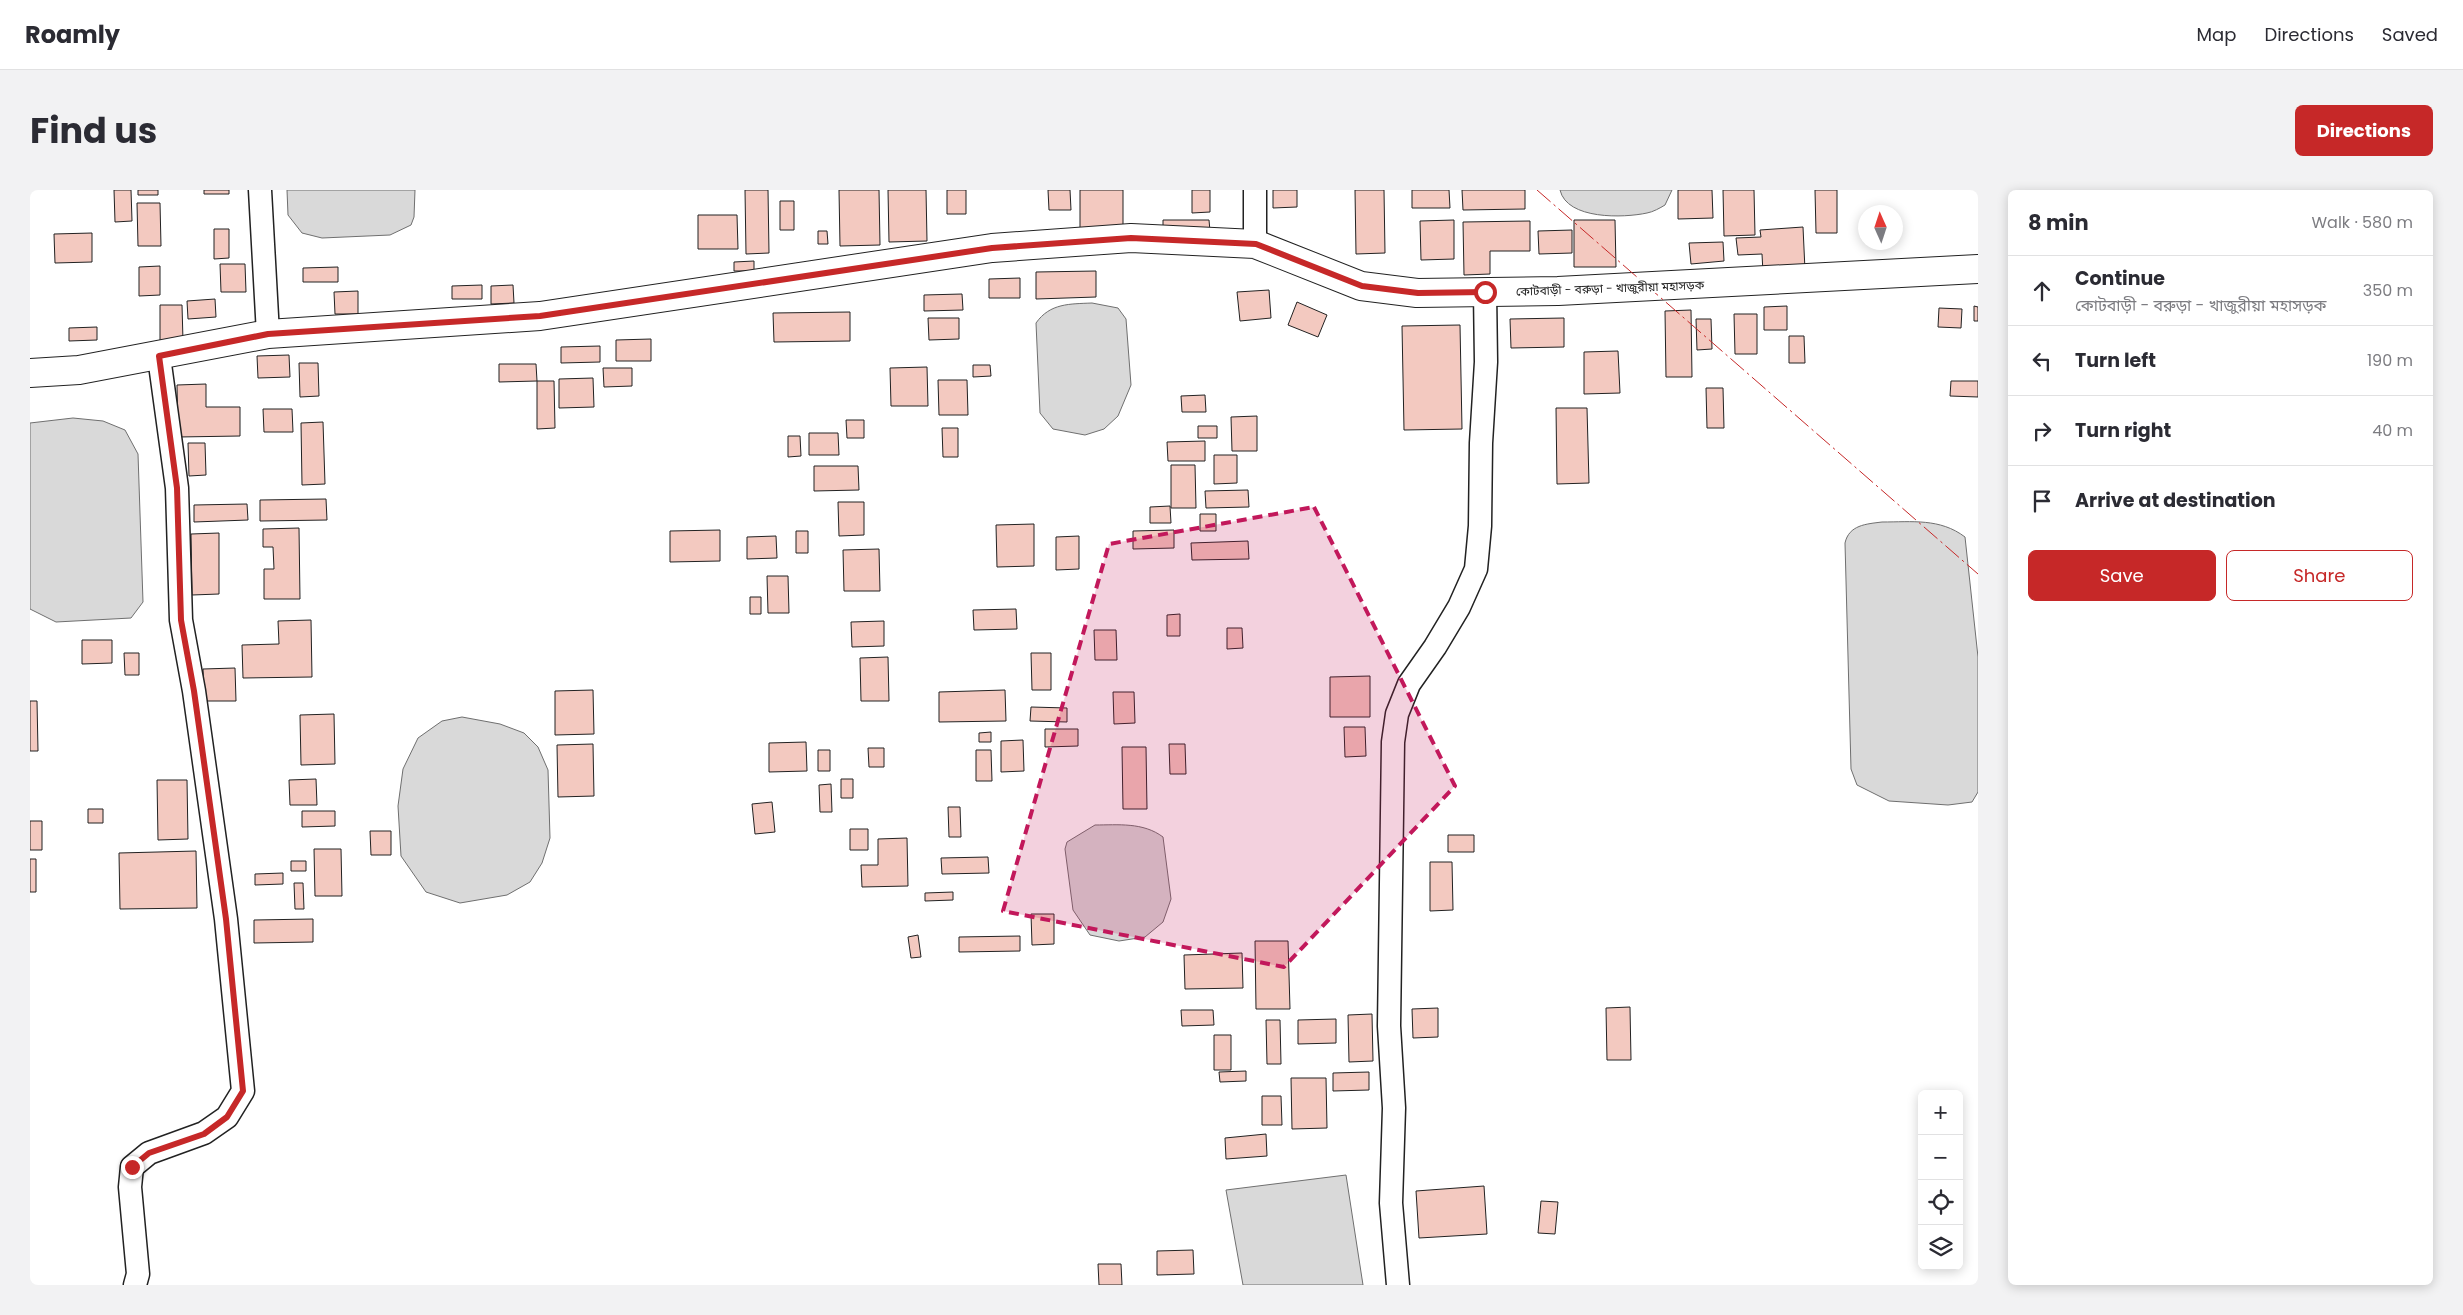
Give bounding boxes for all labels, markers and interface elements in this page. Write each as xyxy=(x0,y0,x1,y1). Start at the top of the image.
text: Roamly xyxy=(25,18,120,51)
text: Map xyxy=(2197,22,2236,47)
text: Directions xyxy=(2264,22,2354,47)
text: Saved xyxy=(2382,22,2438,47)
button: Directions xyxy=(2295,105,2433,156)
text: Find us xyxy=(30,106,157,155)
north arrow xyxy=(1858,205,1903,250)
text: 8 min xyxy=(2028,208,2089,237)
text: Walk · 580 m xyxy=(2312,211,2413,234)
text: Continue xyxy=(2075,265,2165,292)
street label: কোটবাড়ী - বরুড়া - খাজুরীয়া মহাসড়ক xyxy=(1515,276,1705,300)
icon: ahead xyxy=(2028,277,2056,305)
text: 350 m xyxy=(2363,279,2413,302)
route start xyxy=(1474,281,1497,304)
text: কোটবাড়ী - বরুড়া - খাজুরীয়া মহাসড়ক xyxy=(2075,294,2327,317)
icon: left xyxy=(2028,347,2056,375)
text: Turn left xyxy=(2075,347,2156,374)
text: 190 m xyxy=(2367,349,2413,372)
icon: right xyxy=(2028,417,2056,445)
text: Turn right xyxy=(2075,417,2171,444)
text: 40 m xyxy=(2372,419,2413,442)
icon: arrive xyxy=(2028,487,2056,515)
text: Arrive at destination xyxy=(2075,487,2276,514)
button: Save xyxy=(2028,550,2216,601)
button: Share xyxy=(2226,550,2413,601)
map controls xyxy=(1918,1090,1963,1270)
button: + xyxy=(1918,1090,1963,1135)
button: − xyxy=(1918,1135,1963,1180)
route end xyxy=(121,1156,144,1179)
button: locate xyxy=(1918,1180,1963,1225)
button: layers xyxy=(1918,1225,1963,1270)

